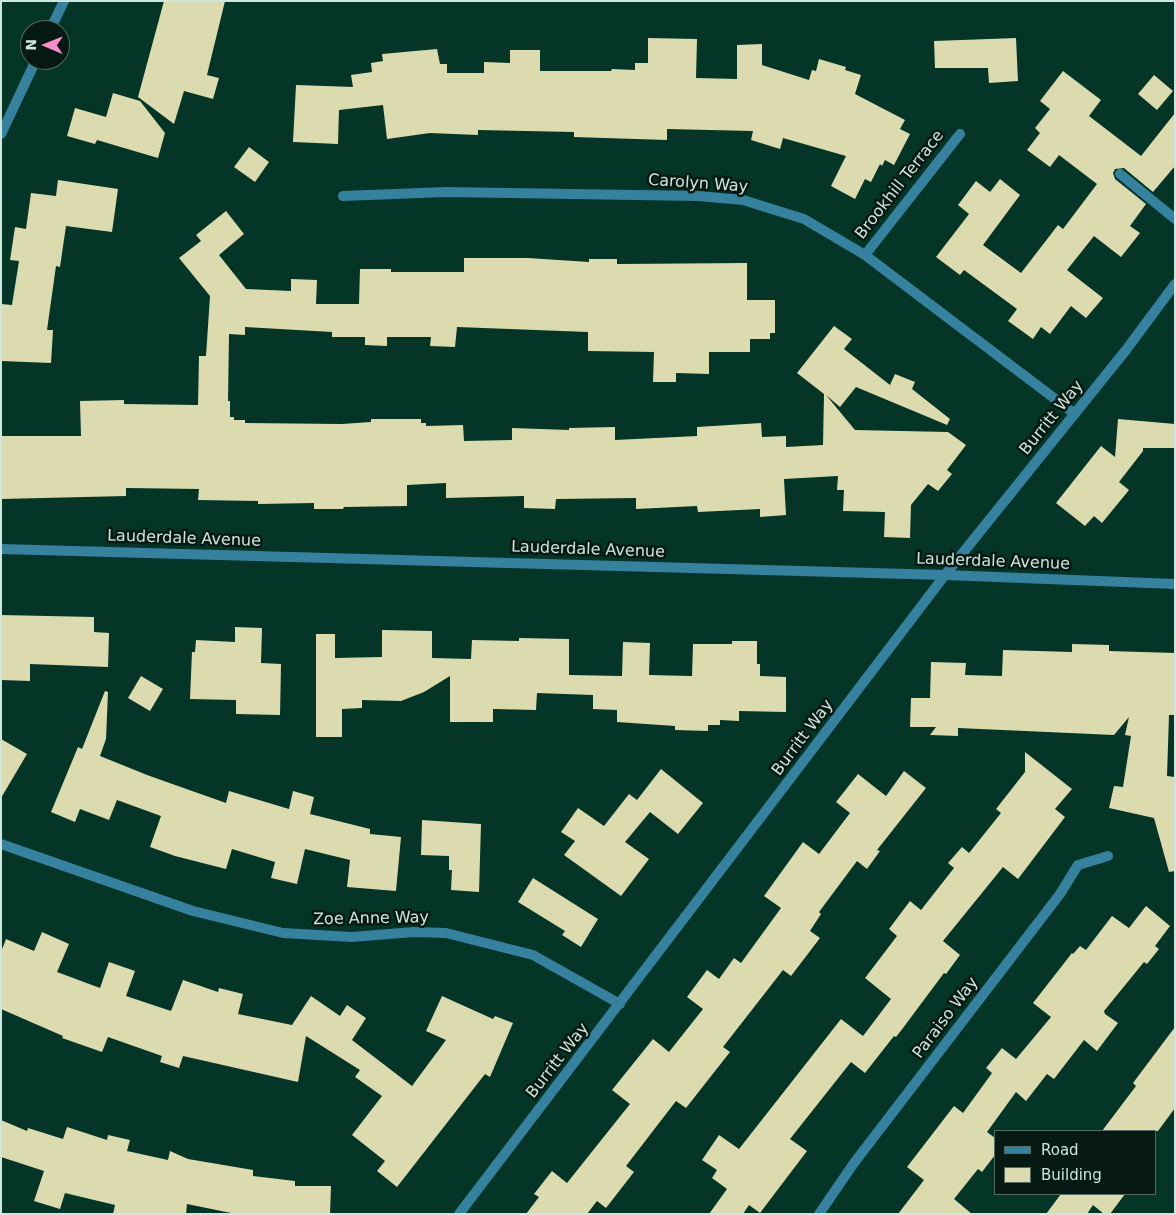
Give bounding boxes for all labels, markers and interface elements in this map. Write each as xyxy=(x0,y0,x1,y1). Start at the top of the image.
north arrow xyxy=(20,20,70,70)
text: N xyxy=(23,39,39,51)
street label: Brookhill Terrace xyxy=(852,127,948,243)
street label: Carolyn Way xyxy=(647,171,749,197)
street label: Burritt Way xyxy=(1016,377,1088,459)
street label: Lauderdale Avenue xyxy=(107,527,261,551)
street label: Lauderdale Avenue xyxy=(511,538,665,562)
street label: Lauderdale Avenue xyxy=(916,550,1070,574)
street label: Burritt Way xyxy=(768,696,838,780)
street label: Zoe Anne Way xyxy=(313,908,429,930)
street label: Paraiso Way xyxy=(909,974,983,1062)
street label: Burritt Way xyxy=(523,1020,593,1102)
legend xyxy=(994,1130,1156,1195)
text: Road xyxy=(1041,1141,1079,1159)
text: Building xyxy=(1041,1166,1102,1184)

